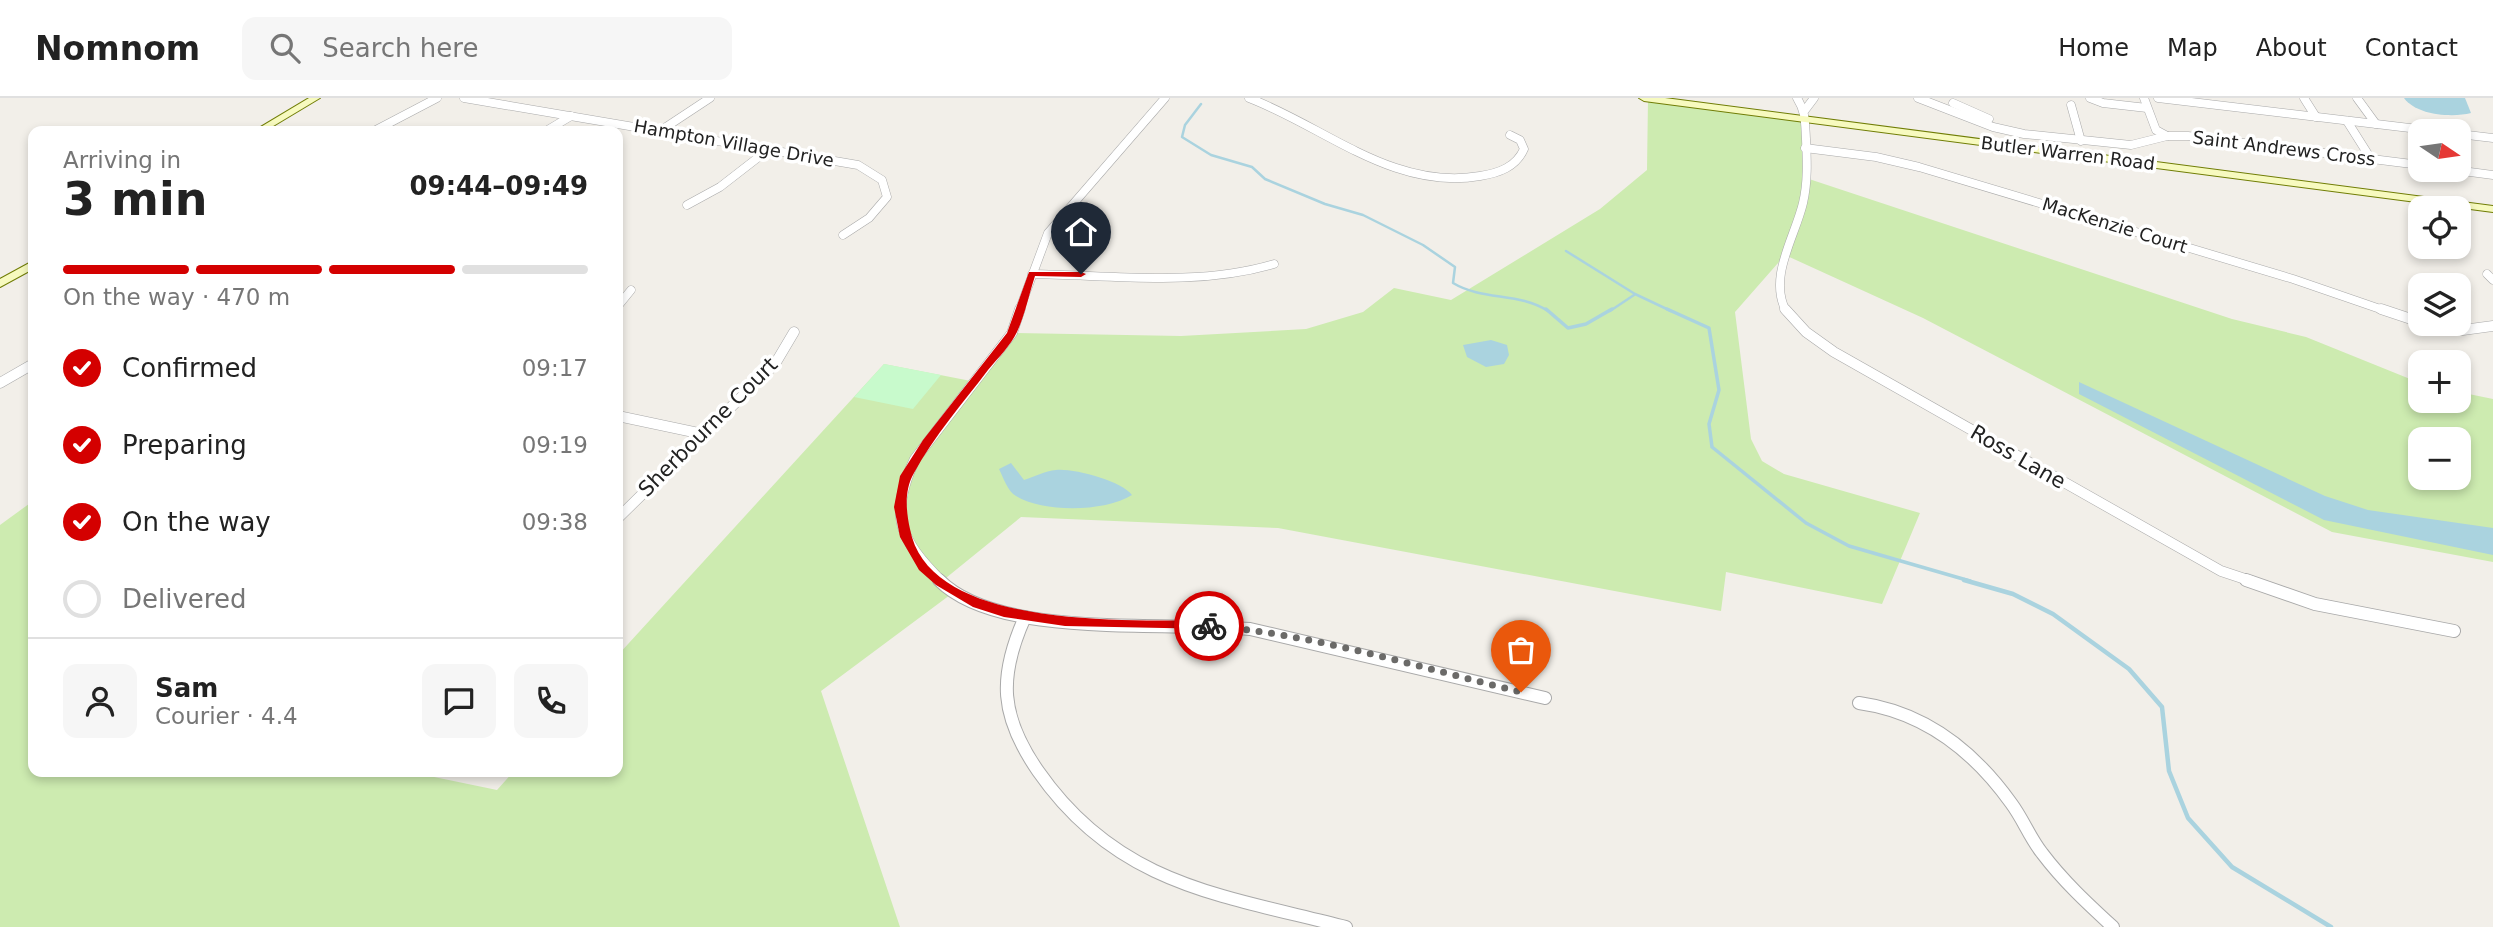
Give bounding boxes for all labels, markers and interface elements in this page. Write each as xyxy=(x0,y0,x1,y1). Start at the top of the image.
search box xyxy=(242,17,732,80)
text: Nomnom xyxy=(35,29,200,68)
icon: search xyxy=(266,29,304,67)
text: Search here xyxy=(322,33,478,63)
text: Home xyxy=(2058,34,2129,62)
text: Map xyxy=(2167,34,2218,62)
text: About xyxy=(2256,34,2327,62)
text: Contact xyxy=(2365,34,2458,62)
street label: Hampton Village Drive xyxy=(632,115,836,171)
north arrow xyxy=(2408,119,2471,182)
map controls xyxy=(2408,119,2471,490)
street label: Saint Andrews Cross xyxy=(2191,126,2377,170)
street label: Butler Warren Road xyxy=(1980,132,2156,174)
text: Arriving in xyxy=(63,147,181,173)
text: 09:44–09:49 xyxy=(409,171,588,201)
text: 3 min xyxy=(63,172,207,226)
street label: MacKenzie Court xyxy=(2040,193,2190,257)
button: locate xyxy=(2408,196,2471,259)
pin xyxy=(1051,202,1111,274)
icon: home xyxy=(1062,213,1100,251)
button: layers xyxy=(2408,273,2471,336)
text: On the way · 470 m xyxy=(63,284,290,310)
icon: check xyxy=(63,349,101,387)
button: + xyxy=(2408,350,2471,413)
text: Confirmed xyxy=(122,353,257,383)
street label: Sherbourne Court xyxy=(634,353,782,501)
text: 09:17 xyxy=(522,355,588,381)
street label: Ross Lane xyxy=(1966,420,2070,494)
icon: check xyxy=(63,426,101,464)
button: − xyxy=(2408,427,2471,490)
text: Preparing xyxy=(122,430,247,460)
text: 09:19 xyxy=(522,432,588,458)
icon: check xyxy=(63,503,101,541)
text: On the way xyxy=(122,507,271,537)
text: 09:38 xyxy=(522,509,588,535)
text: Delivered xyxy=(122,584,246,614)
courier xyxy=(1174,591,1244,661)
icon: bike xyxy=(1190,607,1228,645)
pin xyxy=(1491,620,1551,692)
icon: bag xyxy=(1502,631,1540,669)
button: person xyxy=(63,664,137,738)
button: chat xyxy=(422,664,496,738)
button: phone xyxy=(514,664,588,738)
text: Sam xyxy=(155,673,218,703)
text: Courier · 4.4 xyxy=(155,703,298,729)

